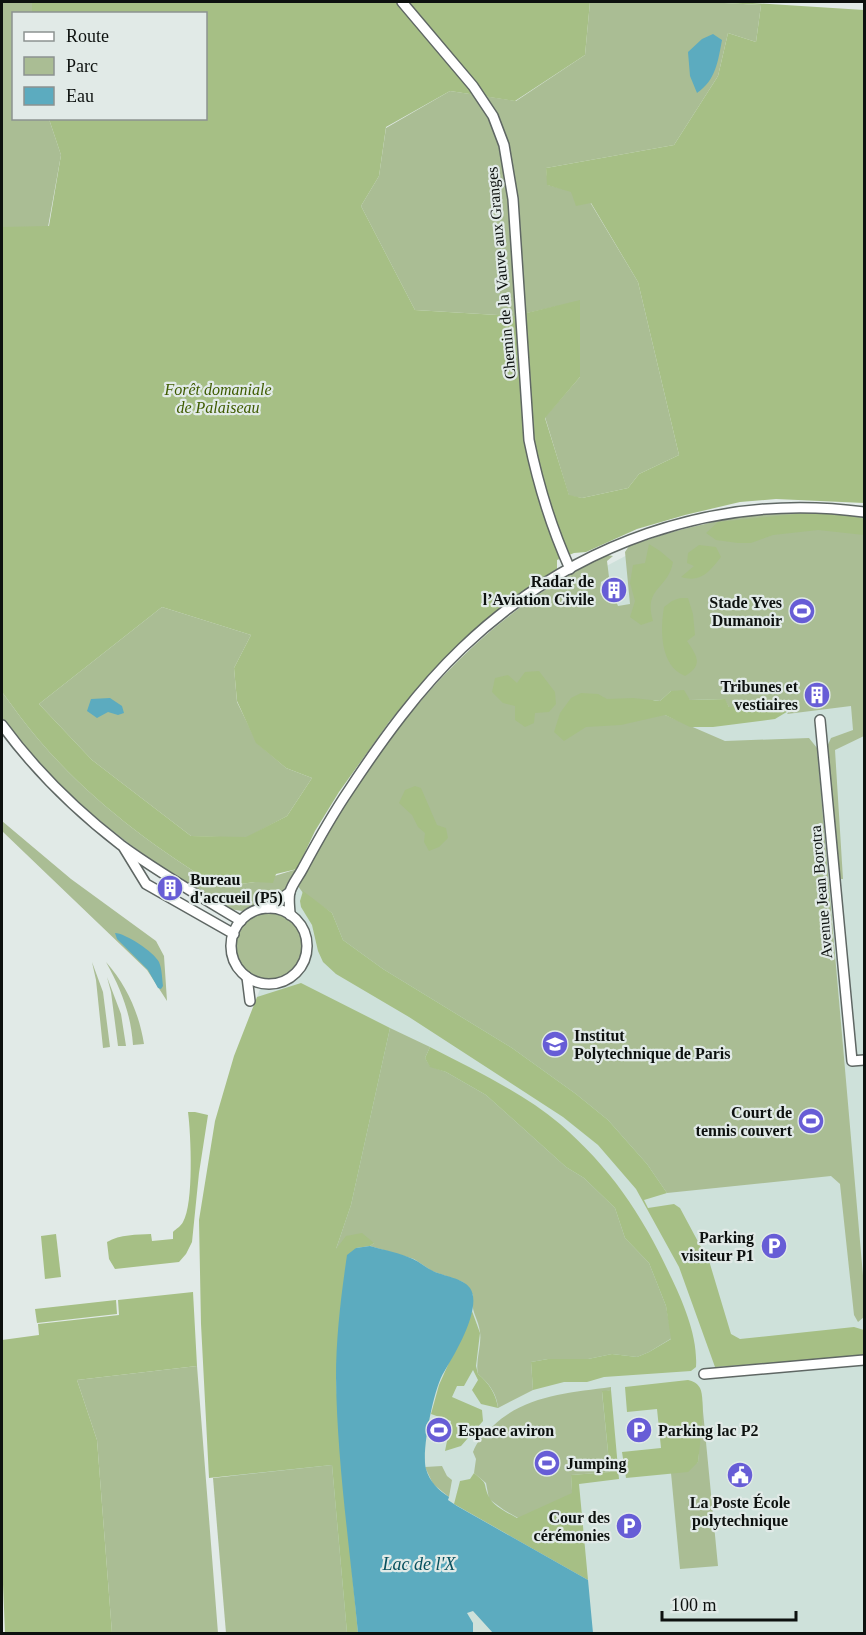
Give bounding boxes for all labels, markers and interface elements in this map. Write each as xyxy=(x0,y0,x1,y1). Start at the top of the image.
legend xyxy=(12,12,207,120)
text: Route xyxy=(66,26,109,46)
text: Parc xyxy=(66,56,98,76)
text: Eau xyxy=(66,86,94,106)
street label: Chemin de la Vauve aux Granges xyxy=(483,166,520,380)
park label: Forêt domaniale de Palaiseau xyxy=(163,381,272,416)
place label: Radar de l’Aviation Civile xyxy=(483,573,594,608)
building icon: Radar de l’Aviation Civile xyxy=(599,575,629,605)
place label: Stade Yves Dumanoir xyxy=(709,594,782,629)
sports icon: Stade Yves Dumanoir xyxy=(787,596,817,626)
place label: Tribunes et vestiaires xyxy=(721,678,799,713)
building icon: Tribunes et vestiaires xyxy=(802,680,832,710)
street label: Avenue Jean Borotra xyxy=(807,825,835,959)
place label: Bureau d'accueil (P5) xyxy=(190,871,283,907)
building icon: Bureau d'accueil (P5) xyxy=(155,873,185,903)
place label: Institut Polytechnique de Paris xyxy=(574,1027,730,1063)
school or university icon: Institut Polytechnique de Paris xyxy=(540,1029,570,1059)
place label: Court de tennis couvert xyxy=(696,1104,793,1139)
sports icon: Court de tennis couvert xyxy=(796,1106,826,1136)
place label: Parking visiteur P1 xyxy=(681,1229,754,1264)
parking icon: Parking visiteur P1 xyxy=(759,1231,789,1261)
sports icon: Espace aviron xyxy=(424,1415,454,1445)
parking icon: Parking lac P2 xyxy=(624,1415,654,1445)
place label: Espace aviron xyxy=(458,1422,554,1440)
place label: Parking lac P2 xyxy=(658,1422,758,1440)
sports icon: Jumping xyxy=(532,1448,562,1478)
place label: Jumping xyxy=(566,1455,626,1473)
public building icon: La Poste École polytechnique xyxy=(725,1460,755,1490)
place label: La Poste École polytechnique xyxy=(690,1493,790,1530)
place label: Cour des cérémonies xyxy=(534,1509,610,1544)
parking icon: Cour des cérémonies xyxy=(614,1511,644,1541)
water label: Lac de l'X xyxy=(382,1554,456,1574)
scale bar xyxy=(662,1584,796,1622)
text: 100 m xyxy=(671,1595,717,1615)

